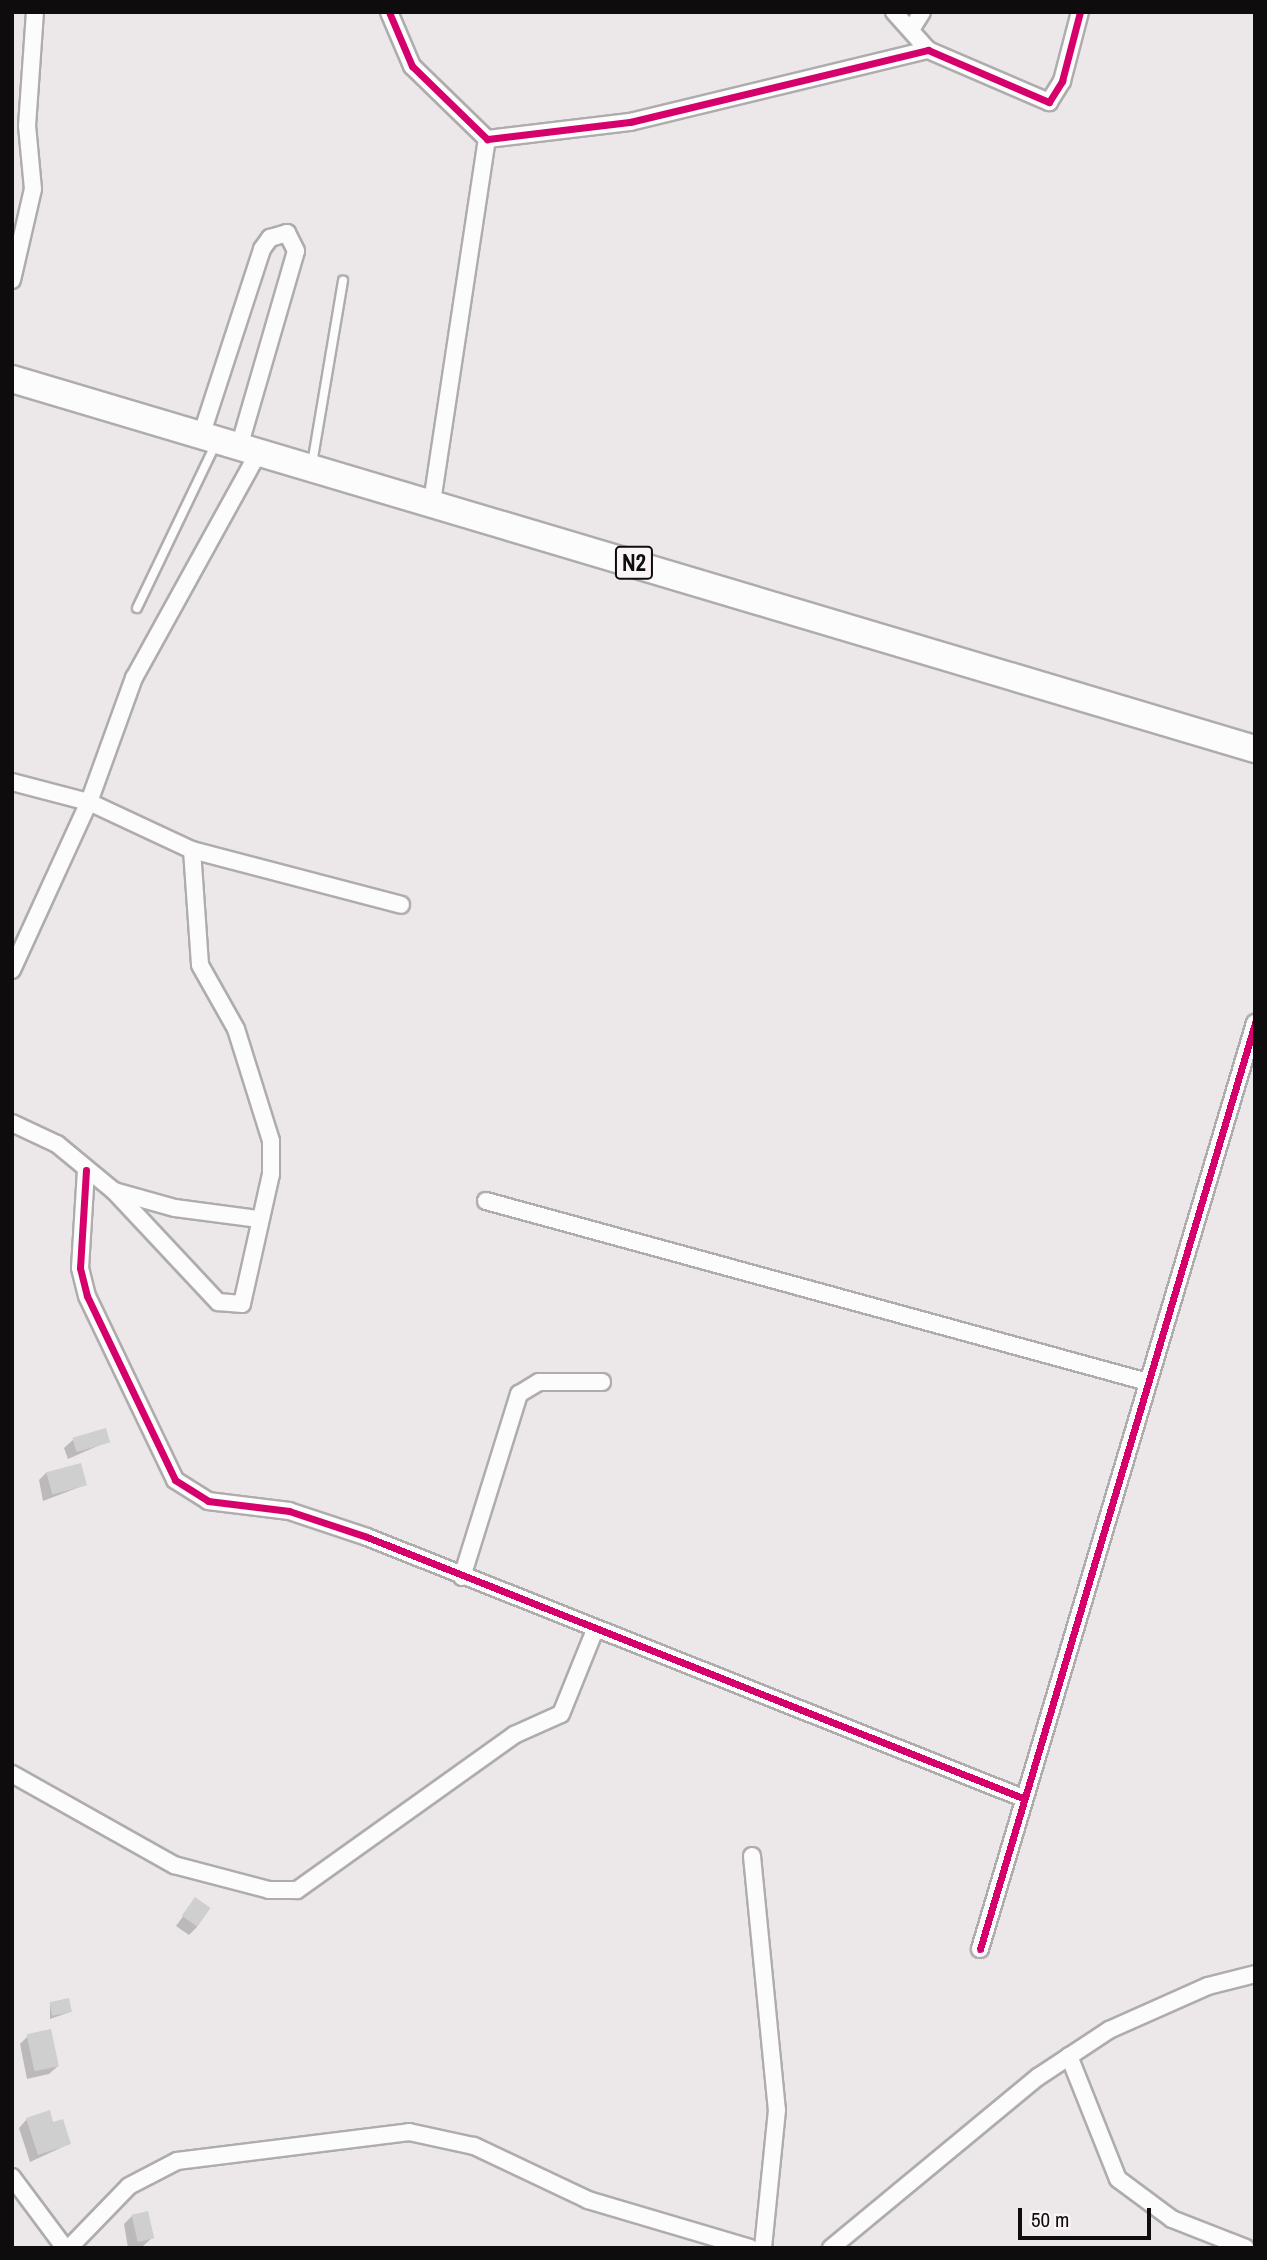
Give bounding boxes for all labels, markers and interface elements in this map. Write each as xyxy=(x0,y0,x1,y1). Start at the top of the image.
road number: N2 xyxy=(615,544,653,582)
scale bar xyxy=(1022,2194,1155,2238)
text: 50 m xyxy=(1031,2205,1069,2234)

